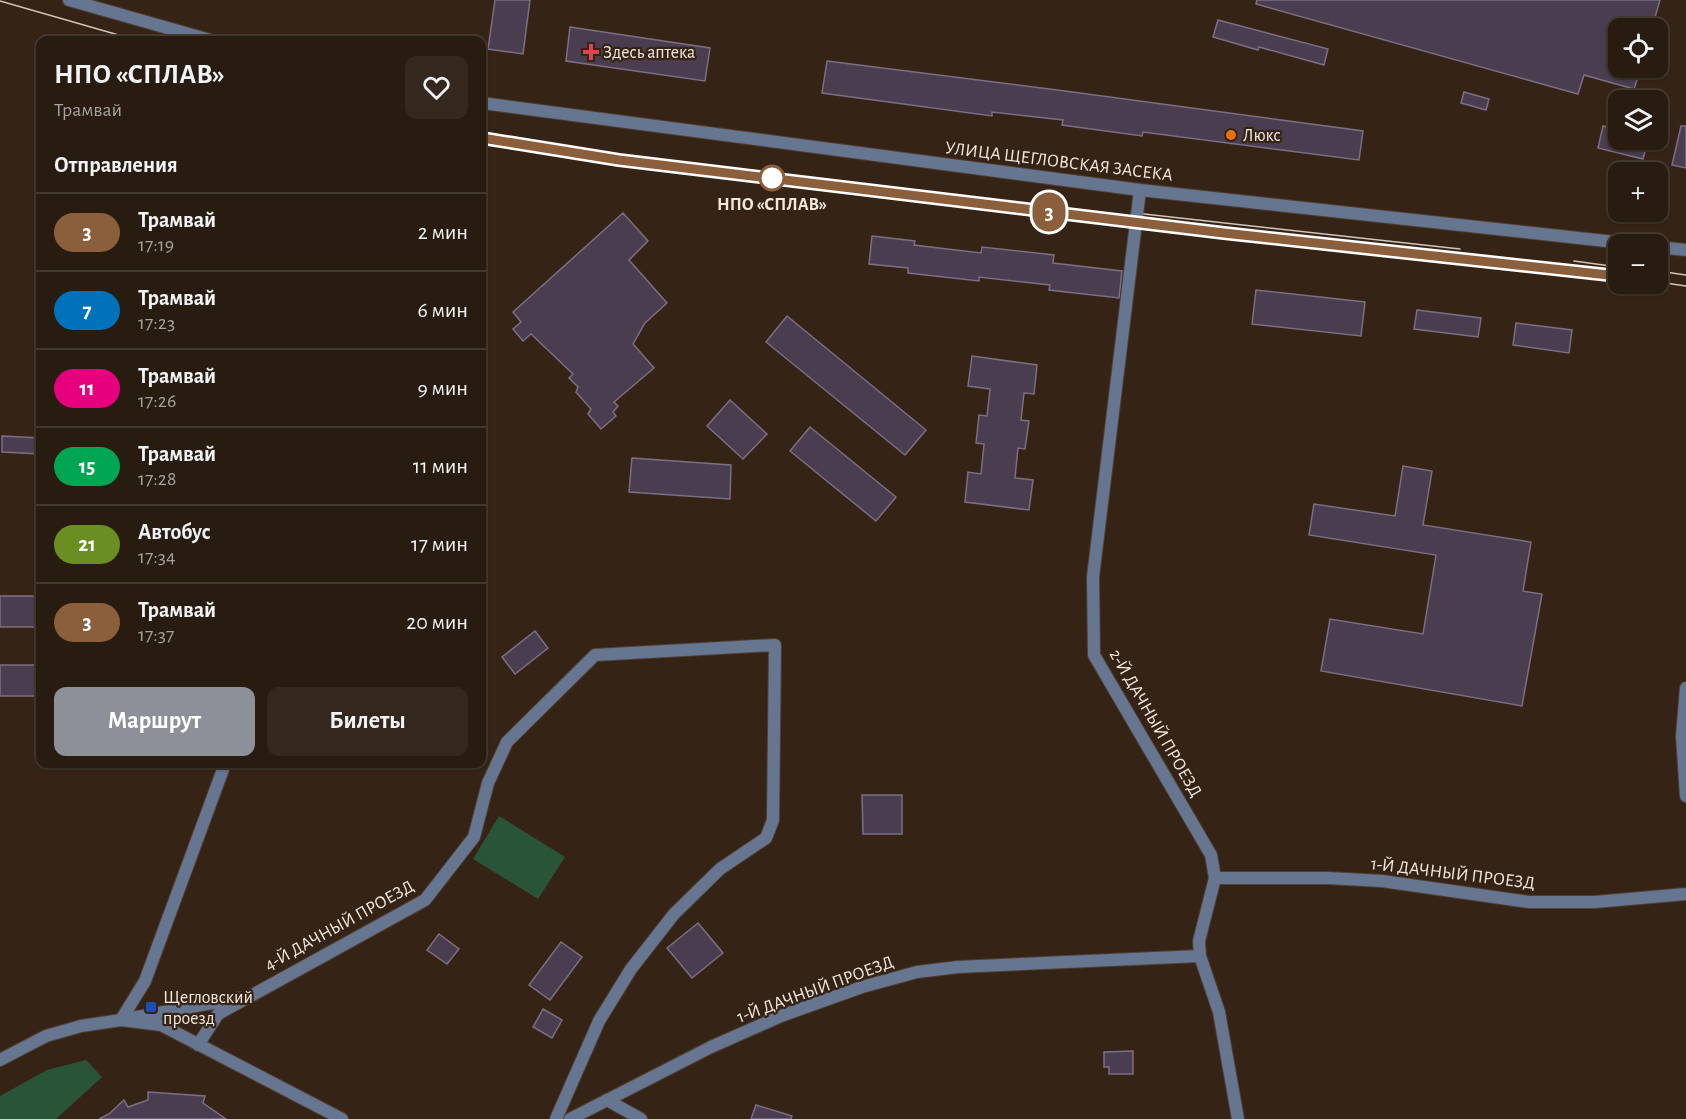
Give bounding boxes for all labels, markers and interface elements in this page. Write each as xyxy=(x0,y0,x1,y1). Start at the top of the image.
map controls xyxy=(1608,18,1668,294)
button: locate xyxy=(1608,18,1668,78)
place label: Здесь аптека xyxy=(603,44,695,62)
marker: Здесь аптека xyxy=(584,45,598,59)
button: heart xyxy=(405,56,468,119)
text: НПО «СПЛАВ» xyxy=(54,61,225,89)
button: layers xyxy=(1608,90,1668,150)
text: Трамвай xyxy=(54,100,122,120)
place label: Люкс xyxy=(1243,127,1281,145)
marker: Люкс xyxy=(1224,128,1238,142)
street label: УЛИЦА ЩЕГЛОВСКАЯ ЗАСЕКА xyxy=(944,139,1174,185)
text: Отправления xyxy=(54,154,178,176)
button: + xyxy=(1608,162,1668,222)
marker: НПО «СПЛАВ» xyxy=(759,165,785,191)
line badge: 3 xyxy=(1030,192,1068,232)
place label: НПО «СПЛАВ» xyxy=(717,196,827,214)
text: 3 xyxy=(1044,202,1054,223)
text: Трамвай xyxy=(138,209,216,231)
text: 2 мин xyxy=(418,221,468,243)
text: 3 xyxy=(82,222,92,243)
button: − xyxy=(1608,234,1668,294)
text: 17:19 xyxy=(138,235,174,255)
text: Трамвай xyxy=(138,287,216,309)
text: 6 мин xyxy=(417,299,468,321)
text: 7 xyxy=(82,300,92,321)
text: 17:23 xyxy=(138,313,175,333)
text: Трамвай xyxy=(138,365,216,387)
text: 9 мин xyxy=(417,377,468,399)
text: 11 xyxy=(79,378,95,399)
text: 17:26 xyxy=(138,391,176,411)
text: Трамвай xyxy=(138,443,216,465)
text: 11 мин xyxy=(413,455,468,477)
text: 15 xyxy=(79,456,95,477)
text: 17:28 xyxy=(138,469,176,489)
text: Автобус xyxy=(138,521,211,543)
text: 17 мин xyxy=(411,533,468,555)
text: 21 xyxy=(78,534,96,555)
text: 17:34 xyxy=(138,547,176,567)
text: Трамвай xyxy=(138,599,216,621)
text: 20 мин xyxy=(406,611,468,633)
text: 3 xyxy=(82,612,92,633)
text: 17:37 xyxy=(138,625,174,645)
street label: 2-Й ДАЧНЫЙ ПРОЕЗД xyxy=(1106,646,1206,800)
button: Маршрут xyxy=(54,687,255,756)
button: Билеты xyxy=(267,687,468,756)
street label: 1-Й ДАЧНЫЙ ПРОЕЗД xyxy=(1370,853,1536,893)
street label: 4-Й ДАЧНЫЙ ПРОЕЗД xyxy=(261,876,417,974)
street label: 1-Й ДАЧНЫЙ ПРОЕЗД xyxy=(734,951,896,1027)
place label: Щегловский проезд xyxy=(163,989,253,1028)
marker: Щегловский проезд xyxy=(144,1000,158,1014)

